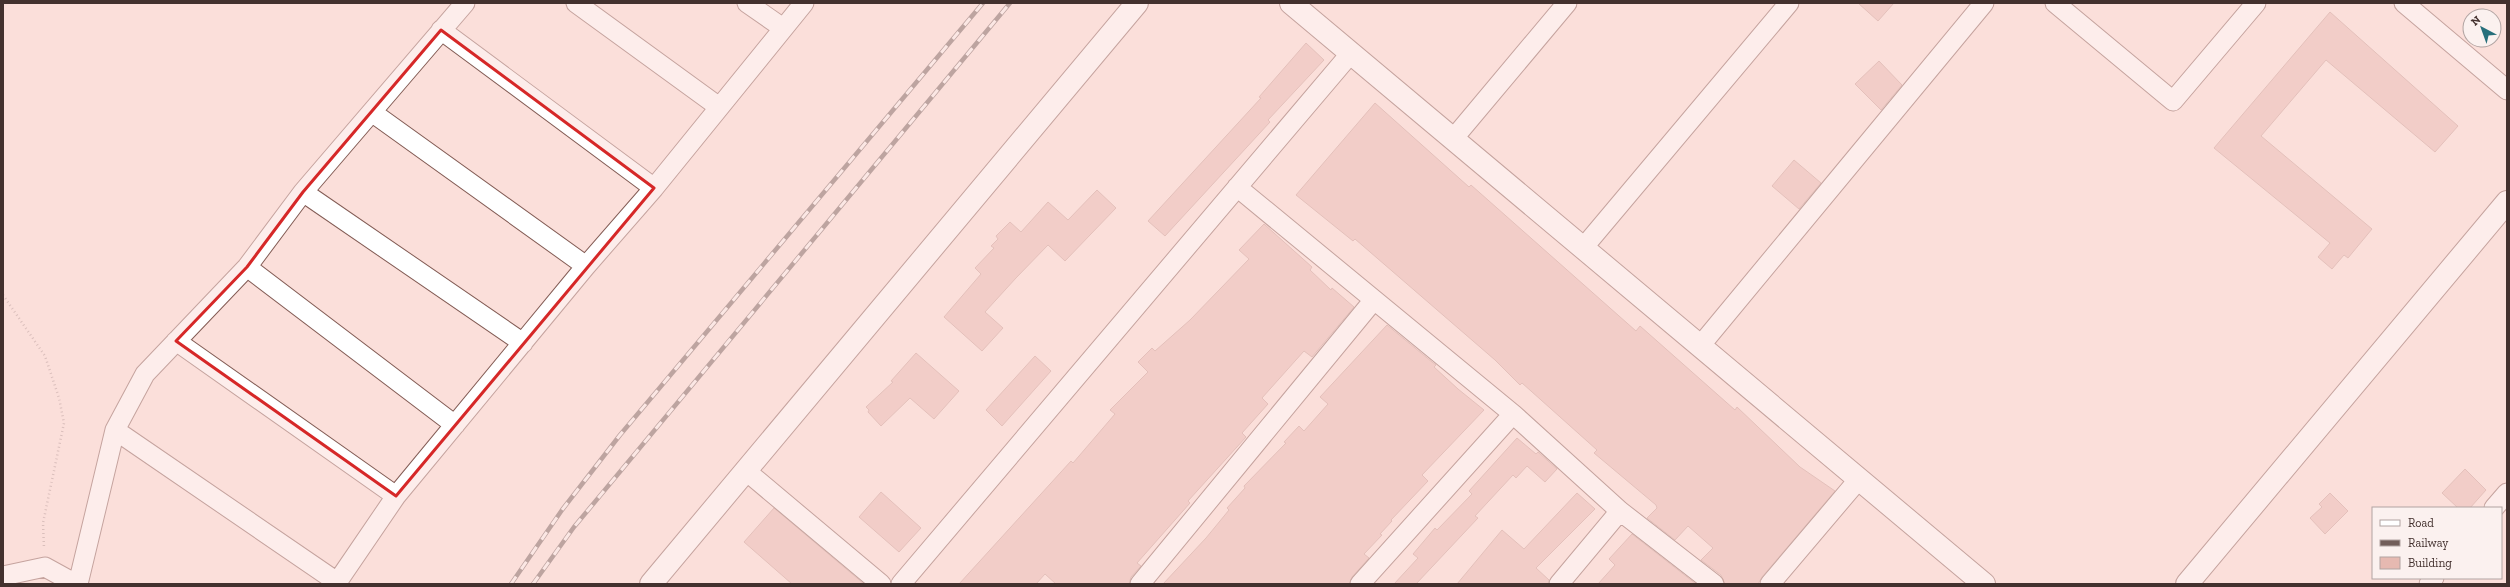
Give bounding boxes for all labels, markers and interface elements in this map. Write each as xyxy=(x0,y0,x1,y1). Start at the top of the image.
north arrow xyxy=(2462,8,2502,48)
text: N xyxy=(2468,13,2484,28)
legend xyxy=(2372,507,2502,579)
text: Road xyxy=(2408,516,2434,530)
text: Railway xyxy=(2408,536,2449,550)
text: Building xyxy=(2408,556,2452,570)

